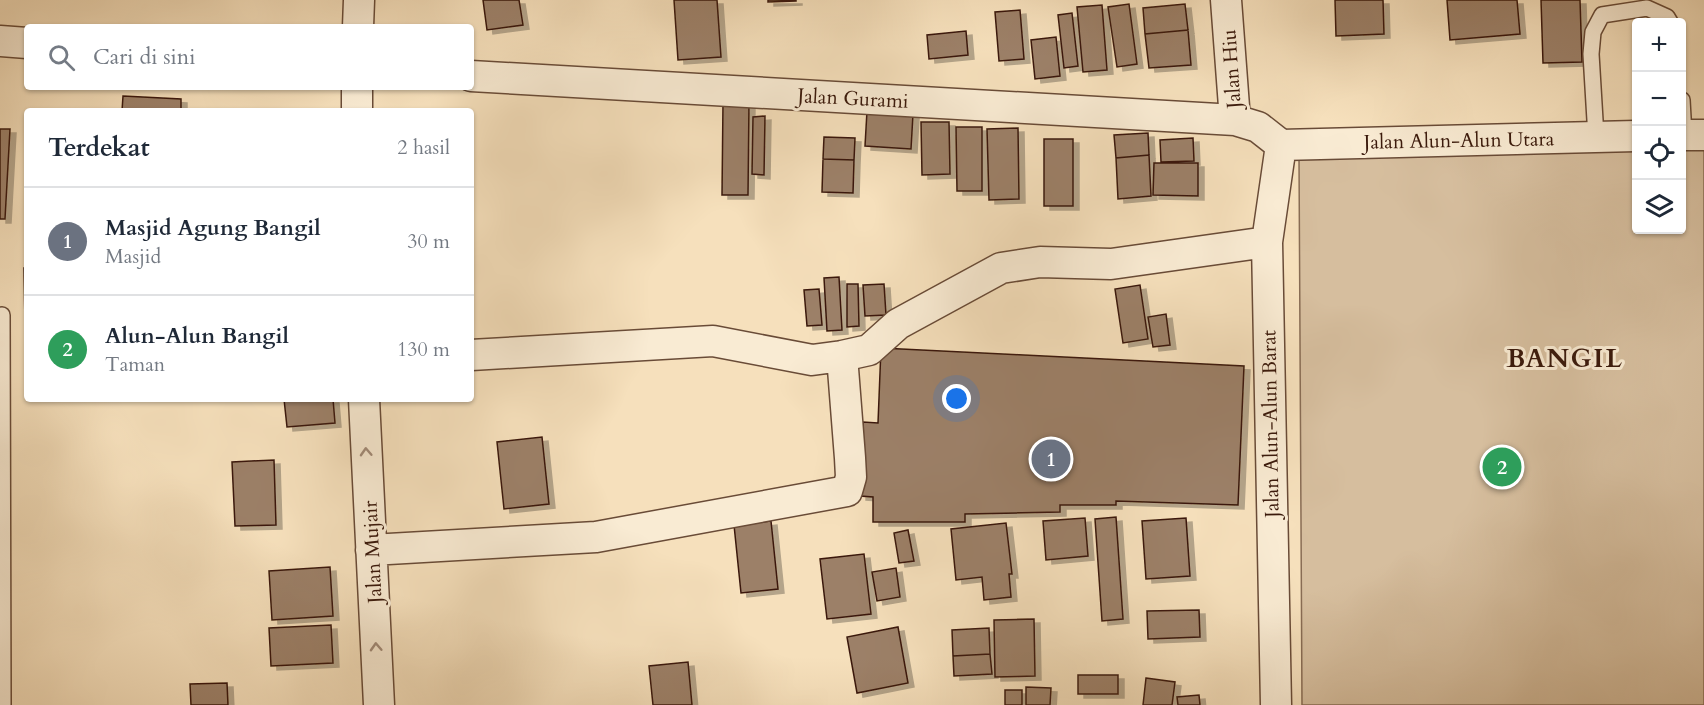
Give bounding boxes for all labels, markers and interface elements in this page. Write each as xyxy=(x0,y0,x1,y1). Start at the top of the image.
map controls xyxy=(1632,18,1686,234)
button: + xyxy=(1632,18,1686,72)
search box xyxy=(24,24,474,90)
street label: Jalan Hiu xyxy=(1215,28,1248,112)
icon: search xyxy=(45,41,78,74)
text: Cari di sini xyxy=(93,42,196,72)
button: − xyxy=(1632,72,1686,126)
street label: Jalan Gurami xyxy=(794,82,910,115)
street label: Jalan Alun-Alun Utara xyxy=(1360,125,1555,156)
button: locate xyxy=(1632,126,1686,180)
text: Terdekat xyxy=(48,130,150,165)
text: 2 hasil xyxy=(397,134,450,161)
button: layers xyxy=(1632,180,1686,234)
text: Masjid Agung Bangil xyxy=(105,213,321,243)
text: 1 xyxy=(62,228,73,255)
text: 30 m xyxy=(407,228,450,255)
text: Masjid xyxy=(105,243,161,270)
text: Alun-Alun Bangil xyxy=(105,321,289,351)
street label: Jalan Alun-Alun Barat xyxy=(1255,329,1286,521)
text: 2 xyxy=(62,336,73,363)
text: 130 m xyxy=(397,336,450,363)
district label: BANGIL xyxy=(1506,341,1624,376)
text: Taman xyxy=(105,351,165,378)
your location xyxy=(942,384,971,413)
pin: 1 xyxy=(1032,436,1070,482)
pin: 2 xyxy=(1482,444,1522,490)
one-way arrow xyxy=(360,447,373,456)
street label: Jalan Mujair xyxy=(356,499,389,607)
one-way arrow xyxy=(370,642,383,651)

